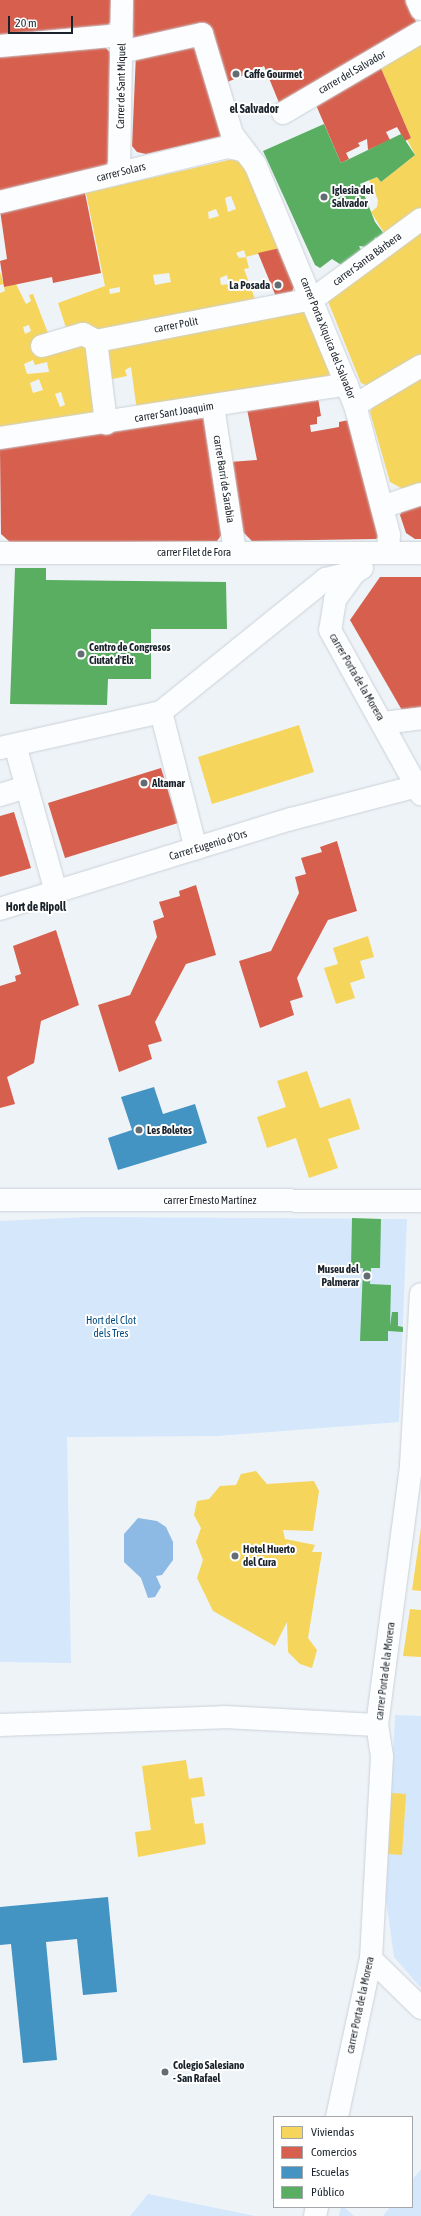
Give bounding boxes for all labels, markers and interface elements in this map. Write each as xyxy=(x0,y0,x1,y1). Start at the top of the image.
scale bar xyxy=(10,8,75,34)
text: 20 m xyxy=(15,16,37,30)
street label: Carrer de Sant Miquel xyxy=(114,43,128,129)
street label: carrer del Salvador xyxy=(316,47,388,97)
place label: Caffe Gourmet xyxy=(244,67,302,81)
marker: Caffe Gourmet xyxy=(231,69,241,79)
district label: el Salvador xyxy=(229,103,279,117)
street label: carrer Solars xyxy=(95,160,147,184)
place label: Iglesia del Salvador xyxy=(332,184,373,210)
marker: Iglesia del Salvador xyxy=(319,192,329,202)
street label: carrer Santa Bárbera xyxy=(330,230,404,288)
street label: carrer Porta Xiquica del Salvador xyxy=(297,275,359,401)
place label: La Posada xyxy=(229,278,270,292)
marker: La Posada xyxy=(273,280,283,290)
street label: carrer Polit xyxy=(153,314,199,336)
street label: carrer Sant Joaquim xyxy=(133,399,215,425)
street label: carrer Barri de Sarabia xyxy=(211,434,237,524)
street label: carrer Filet de Fora xyxy=(157,545,231,559)
street label: carrer Porta de la Morera xyxy=(327,631,387,723)
place label: Centro de Congresos Ciutat d'Elx xyxy=(89,641,170,667)
marker: Centro de Congresos Ciutat d'Elx xyxy=(76,649,86,659)
place label: Altamar xyxy=(152,776,185,790)
marker: Altamar xyxy=(139,778,149,788)
street label: Carrer Eugenio d'Ors xyxy=(167,827,249,863)
district label: Hort de Ripoll xyxy=(6,901,66,915)
place label: Les Boletes xyxy=(147,1123,192,1137)
marker: Les Boletes xyxy=(134,1125,144,1135)
street label: carrer Ernesto Martínez xyxy=(164,1193,256,1207)
place label: Museu del Palmerar xyxy=(317,1263,359,1289)
marker: Museu del Palmerar xyxy=(362,1271,372,1281)
park label: Hort del Clot dels Tres xyxy=(86,1314,136,1340)
place label: Hotel Huerto del Cura xyxy=(243,1543,295,1569)
marker: Hotel Huerto del Cura xyxy=(230,1551,240,1561)
street label: carrer Porta de la Morera xyxy=(372,1621,398,1721)
street label: carrer Porta de la Morera xyxy=(343,1955,377,2055)
place label: Colegio Salesiano - San Rafael xyxy=(173,2059,244,2085)
marker: Colegio Salesiano - San Rafael xyxy=(160,2067,170,2077)
legend xyxy=(273,2116,413,2208)
text: Viviendas xyxy=(311,2125,354,2139)
text: Comercios xyxy=(311,2145,357,2159)
text: Escuelas xyxy=(311,2165,349,2179)
text: Público xyxy=(311,2185,344,2199)

